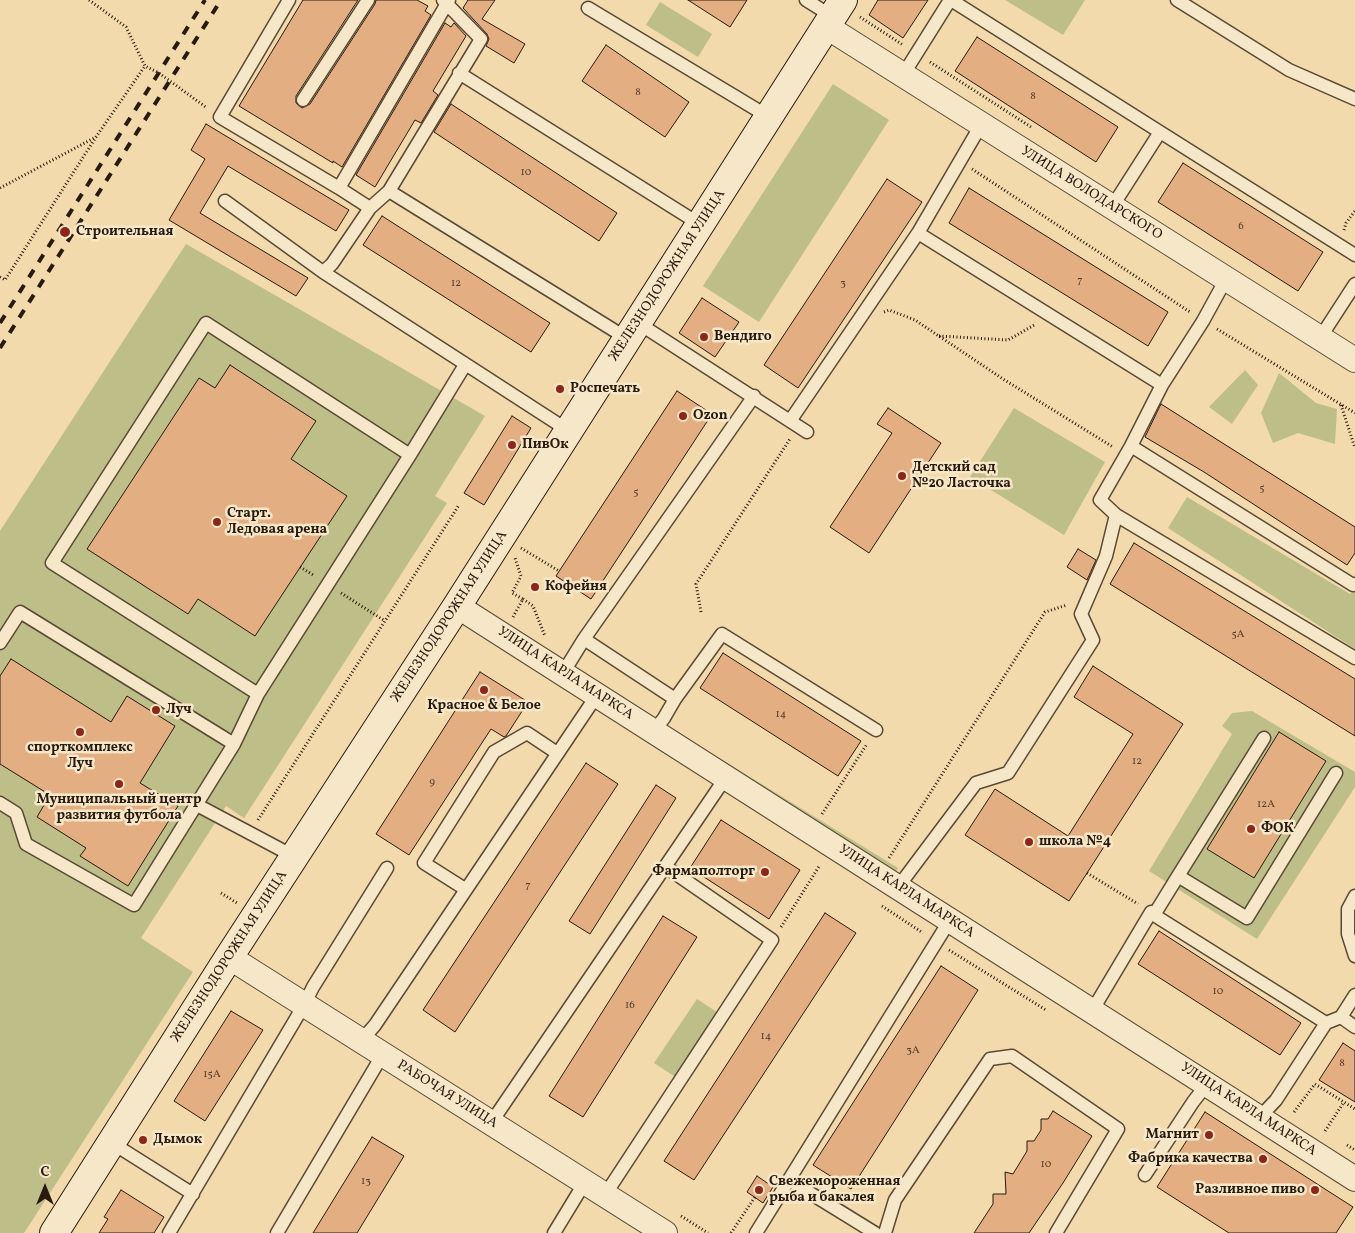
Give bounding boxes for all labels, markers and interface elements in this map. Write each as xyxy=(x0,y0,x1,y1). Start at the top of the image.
house number: 8 xyxy=(635,86,641,100)
house number: 8 xyxy=(1030,90,1036,104)
street label: УЛИЦА ВОЛОДАРСКОГО xyxy=(1017,144,1165,244)
house number: 10 xyxy=(521,166,531,180)
street label: ЖЕЛЕЗНОДОРОЖНАЯ УЛИЦА xyxy=(606,187,730,365)
house number: 6 xyxy=(1238,220,1244,234)
place label: Строительная xyxy=(76,224,174,240)
marker: Строительная xyxy=(58,225,72,239)
house number: 7 xyxy=(1077,274,1083,288)
house number: 12 xyxy=(451,277,461,291)
house number: 3 xyxy=(840,277,846,291)
place label: Вендиго xyxy=(714,329,772,345)
marker: Вендиго xyxy=(698,331,710,343)
place label: Роспечать xyxy=(570,381,640,397)
marker: Роспечать xyxy=(554,383,566,395)
place label: Ozon xyxy=(693,408,728,424)
marker: Ozon xyxy=(677,410,689,422)
place label: ПивОк xyxy=(522,437,569,453)
marker: ПивОк xyxy=(506,439,518,451)
place label: Детский сад №20 Ласточка xyxy=(912,460,1011,492)
marker: Детский сад №20 Ласточка xyxy=(896,470,908,482)
house number: 5 xyxy=(1259,482,1265,496)
house number: 5 xyxy=(633,486,639,500)
place label: Старт. Ледовая арена xyxy=(227,506,327,538)
marker: Старт. Ледовая арена xyxy=(211,516,223,528)
street label: ЖЕЛЕЗНОДОРОЖНАЯ УЛИЦА xyxy=(388,528,512,706)
place label: Кофейня xyxy=(545,579,607,595)
marker: Кофейня xyxy=(529,581,541,593)
street label: УЛИЦА КАРЛА МАРКСА xyxy=(494,624,636,724)
house number: 5А xyxy=(1231,628,1245,642)
marker: Красное & Белое xyxy=(478,684,490,696)
place label: Красное & Белое xyxy=(427,698,541,714)
place label: Луч xyxy=(166,702,192,718)
marker: Луч xyxy=(150,704,162,716)
house number: 14 xyxy=(776,708,786,722)
marker: спорткомплекс Луч xyxy=(74,726,86,738)
place label: спорткомплекс Луч xyxy=(27,740,133,772)
house number: 12 xyxy=(1132,755,1142,769)
house number: 9 xyxy=(429,776,435,790)
marker: Муниципальный центр развития футбола xyxy=(113,778,125,790)
place label: Муниципальный центр развития футбола xyxy=(37,792,201,824)
house number: 12А xyxy=(1257,798,1275,812)
place label: ФОК xyxy=(1261,821,1294,837)
marker: ФОК xyxy=(1245,823,1257,835)
place label: школа №4 xyxy=(1039,834,1111,850)
marker: школа №4 xyxy=(1023,836,1035,848)
street label: УЛИЦА КАРЛА МАРКСА xyxy=(835,842,977,942)
place label: Фармаполторг xyxy=(652,864,755,880)
marker: Фармаполторг xyxy=(759,866,771,878)
street label: ЖЕЛЕЗНОДОРОЖНАЯ УЛИЦА xyxy=(168,868,292,1046)
house number: 7 xyxy=(525,879,531,893)
house number: 10 xyxy=(1213,985,1223,999)
house number: 16 xyxy=(625,999,635,1013)
house number: 14 xyxy=(761,1030,771,1044)
house number: 3А xyxy=(906,1044,920,1058)
street label: РАБОЧАЯ УЛИЦА xyxy=(393,1057,501,1133)
house number: 8 xyxy=(1339,1057,1345,1071)
street label: УЛИЦА КАРЛА МАРКСА xyxy=(1177,1060,1319,1160)
house number: 15А xyxy=(203,1068,221,1082)
place label: Магнит xyxy=(1145,1127,1199,1143)
marker: Магнит xyxy=(1203,1129,1215,1141)
place label: Дымок xyxy=(153,1132,202,1148)
marker: Дымок xyxy=(137,1134,149,1146)
place label: Фабрика качества xyxy=(1128,1151,1253,1167)
marker: Фабрика качества xyxy=(1257,1153,1269,1165)
house number: 10 xyxy=(1041,1158,1051,1172)
north arrow xyxy=(20,1163,70,1213)
text: С xyxy=(40,1163,50,1182)
place label: Свежемороженная рыба и бакалея xyxy=(769,1174,900,1206)
house number: 13 xyxy=(361,1175,371,1189)
place label: Разливное пиво xyxy=(1195,1182,1305,1198)
marker: Свежемороженная рыба и бакалея xyxy=(753,1184,765,1196)
marker: Разливное пиво xyxy=(1309,1184,1321,1196)

